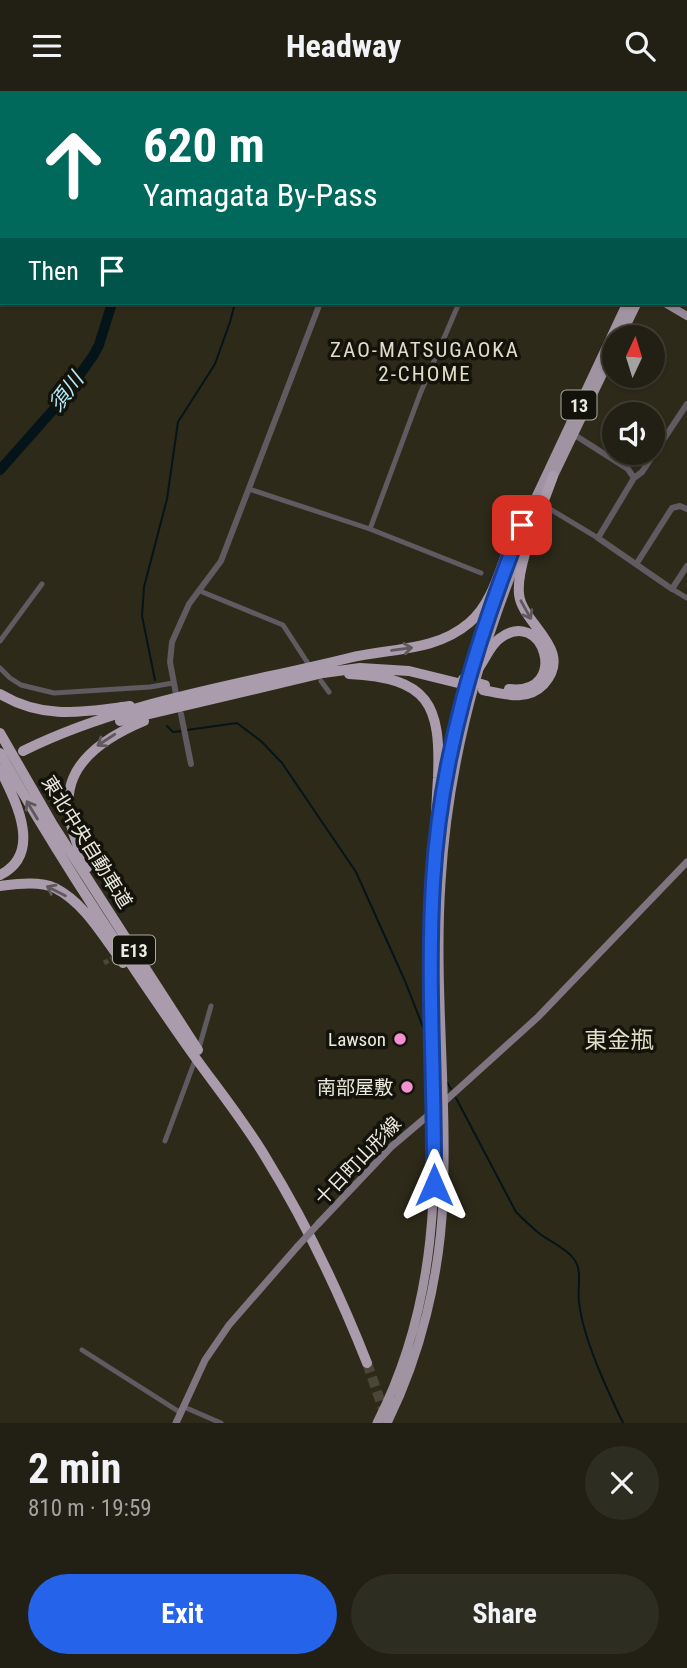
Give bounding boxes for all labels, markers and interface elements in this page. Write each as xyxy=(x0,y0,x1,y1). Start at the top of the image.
icon: menu xyxy=(28,27,66,65)
text: Headway xyxy=(286,27,401,65)
icon: search xyxy=(621,27,659,65)
text: 620 m xyxy=(143,117,265,174)
icon: ahead xyxy=(28,119,119,210)
text: Yamagata By-Pass xyxy=(143,176,377,214)
icon: arrive xyxy=(93,252,131,290)
text: Then xyxy=(28,256,79,286)
north arrow xyxy=(602,325,665,389)
map controls xyxy=(602,325,665,465)
district label: ZAO-MATSUGAOKA 2-CHOME xyxy=(330,338,520,386)
water label: 須川 xyxy=(44,366,89,416)
road number: 13 xyxy=(562,391,596,419)
button: sound xyxy=(602,402,665,465)
pin xyxy=(492,495,552,555)
icon: arrive xyxy=(503,506,541,544)
one-way arrow xyxy=(520,600,534,620)
one-way arrow xyxy=(391,643,413,656)
one-way arrow xyxy=(97,733,116,747)
street label: 東北中央自動車道 xyxy=(37,771,137,913)
one-way arrow xyxy=(25,801,39,821)
one-way arrow xyxy=(47,884,67,898)
road number: E13 xyxy=(113,935,155,965)
district label: 東金瓶 xyxy=(585,1027,654,1054)
place label: Lawson xyxy=(328,1028,386,1051)
marker: Lawson xyxy=(392,1031,408,1047)
place label: 南部屋敷 xyxy=(317,1076,393,1099)
marker: 南部屋敷 xyxy=(399,1079,415,1095)
street label: 十日町山形線 xyxy=(310,1112,406,1210)
position arrow xyxy=(397,1148,471,1222)
text: 2 min xyxy=(28,1444,121,1493)
button: close xyxy=(585,1446,659,1520)
text: 810 m · 19:59 xyxy=(28,1495,152,1522)
button: Exit xyxy=(28,1574,337,1654)
button: Share xyxy=(351,1574,659,1654)

